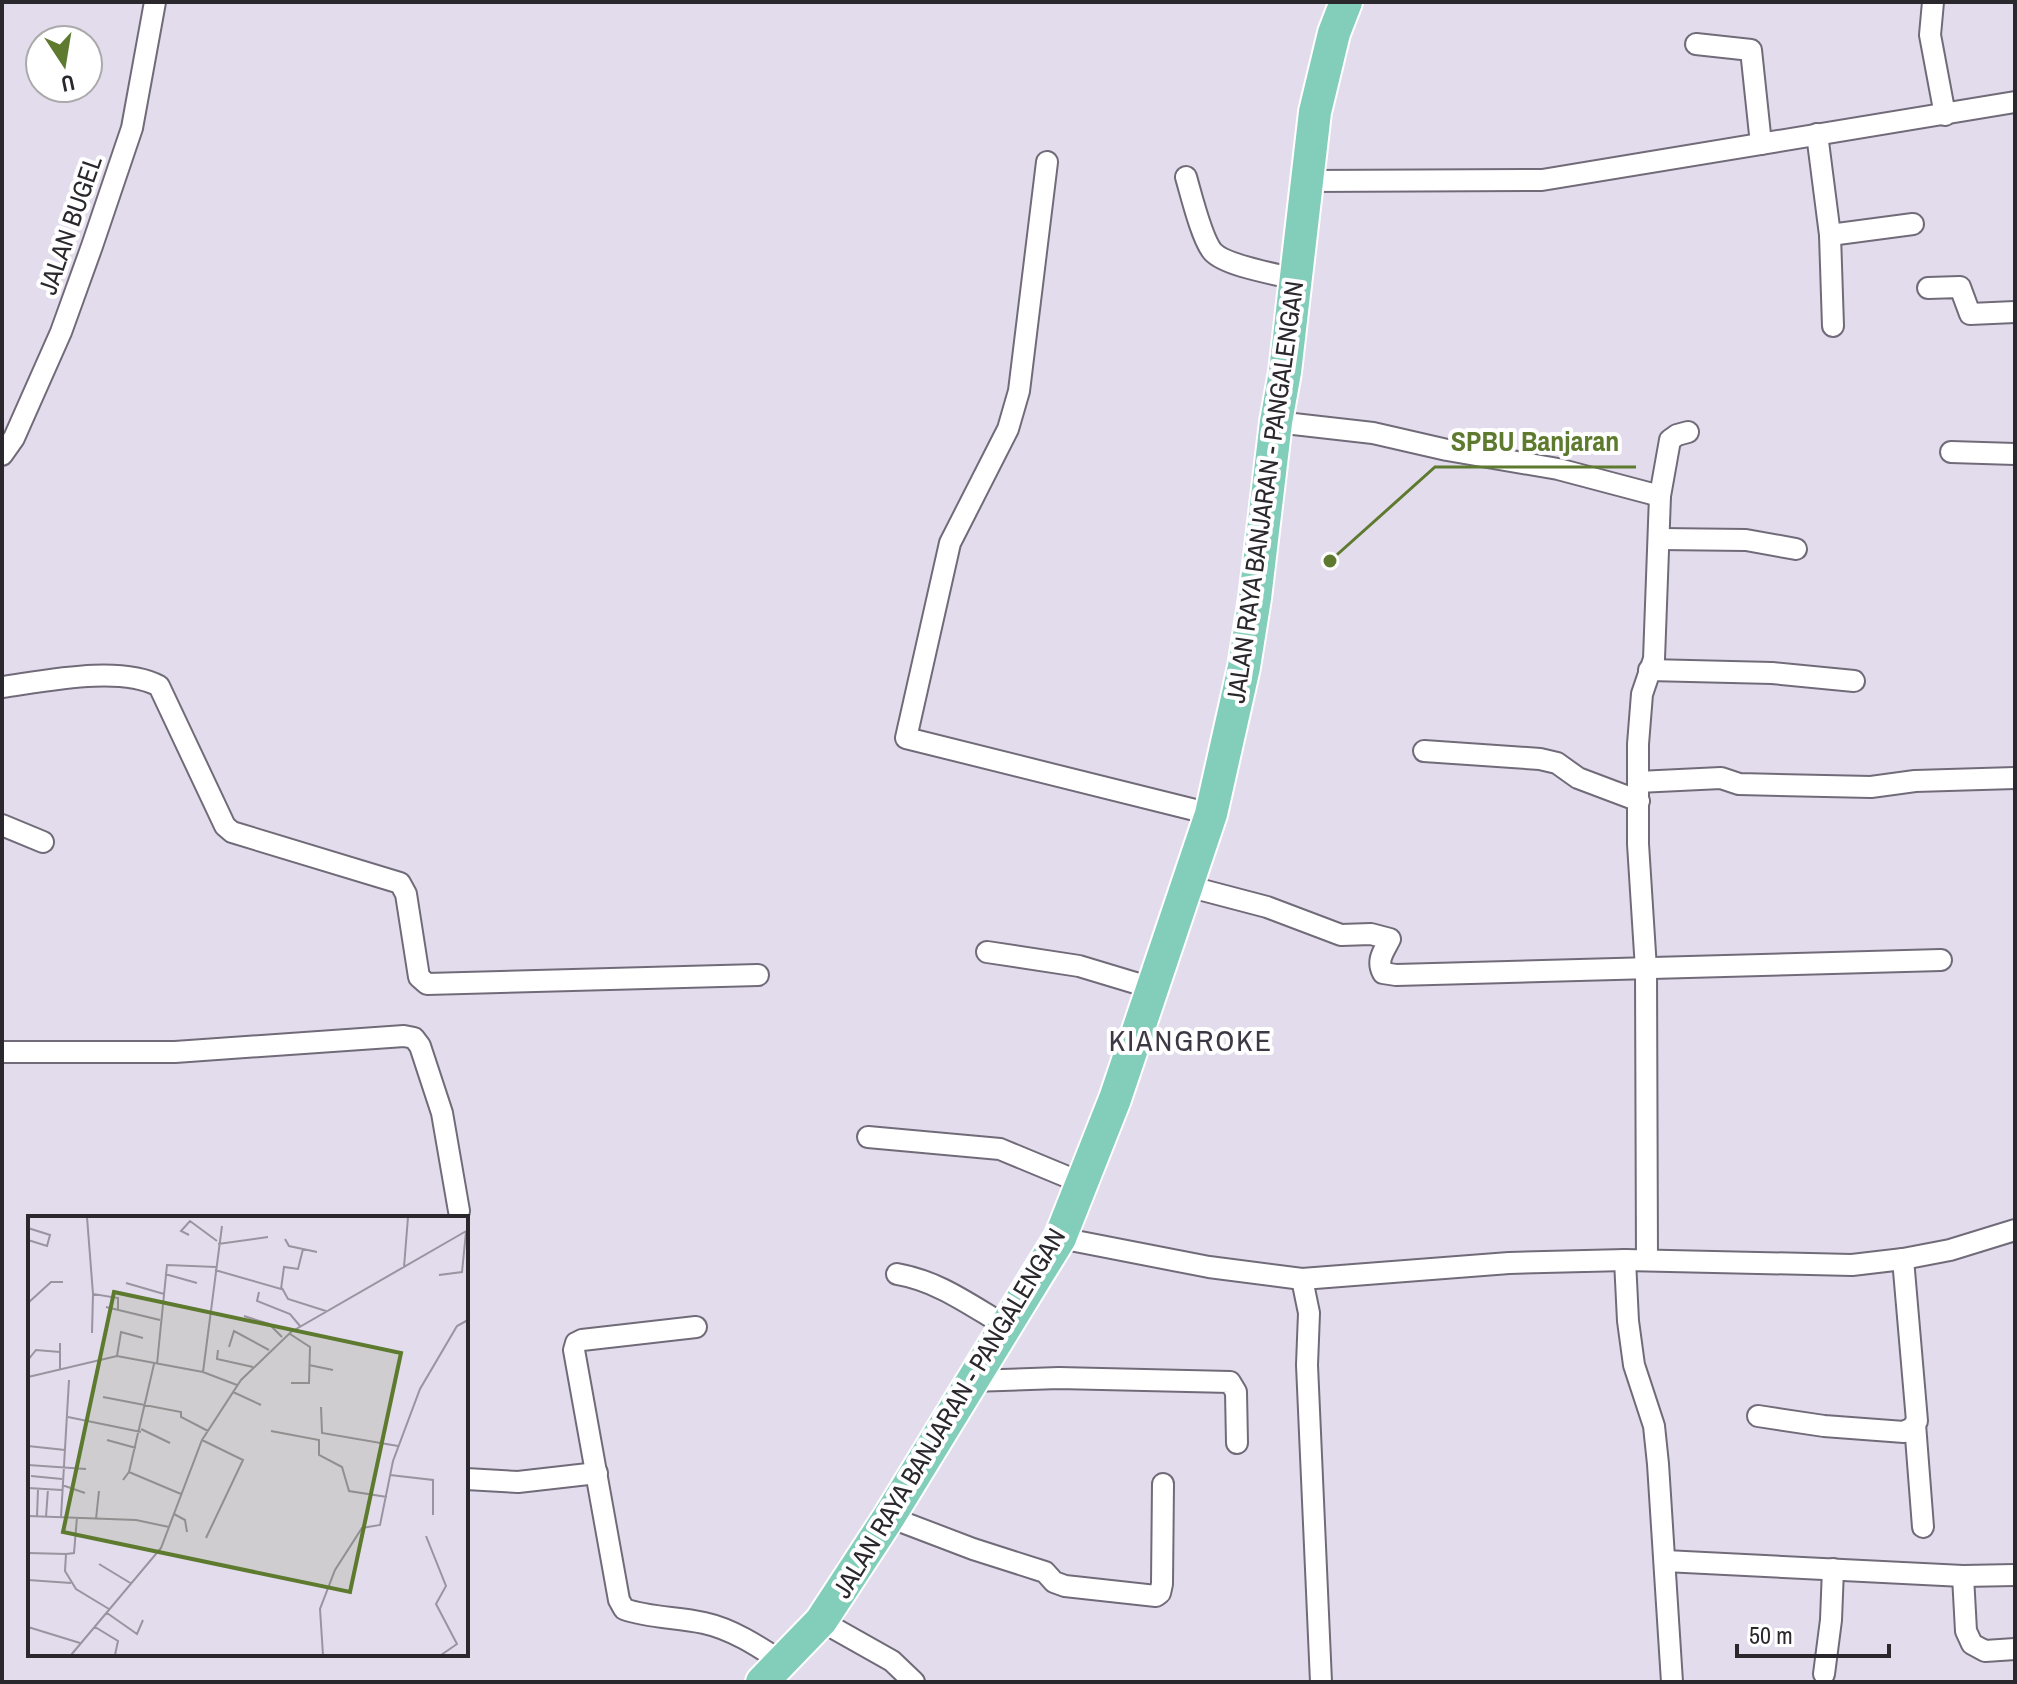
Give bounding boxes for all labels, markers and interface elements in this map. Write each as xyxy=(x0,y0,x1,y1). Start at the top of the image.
north arrow xyxy=(24,24,104,104)
text: U xyxy=(59,68,78,100)
street label: JALAN BUGEL xyxy=(29,151,110,299)
street label: JALAN RAYA BANJARAN - PANGALENGAN xyxy=(1218,279,1311,705)
callout: SPBU Banjaran xyxy=(1435,415,1636,467)
text: SPBU Banjaran xyxy=(1451,422,1619,460)
district label: KIANGROKE xyxy=(1109,1020,1273,1060)
inset map xyxy=(28,1216,468,1656)
street label: JALAN RAYA BANJARAN - PANGALENGAN xyxy=(824,1221,1073,1604)
scale bar xyxy=(1737,1608,1889,1658)
text: 50 m xyxy=(1749,1619,1793,1651)

